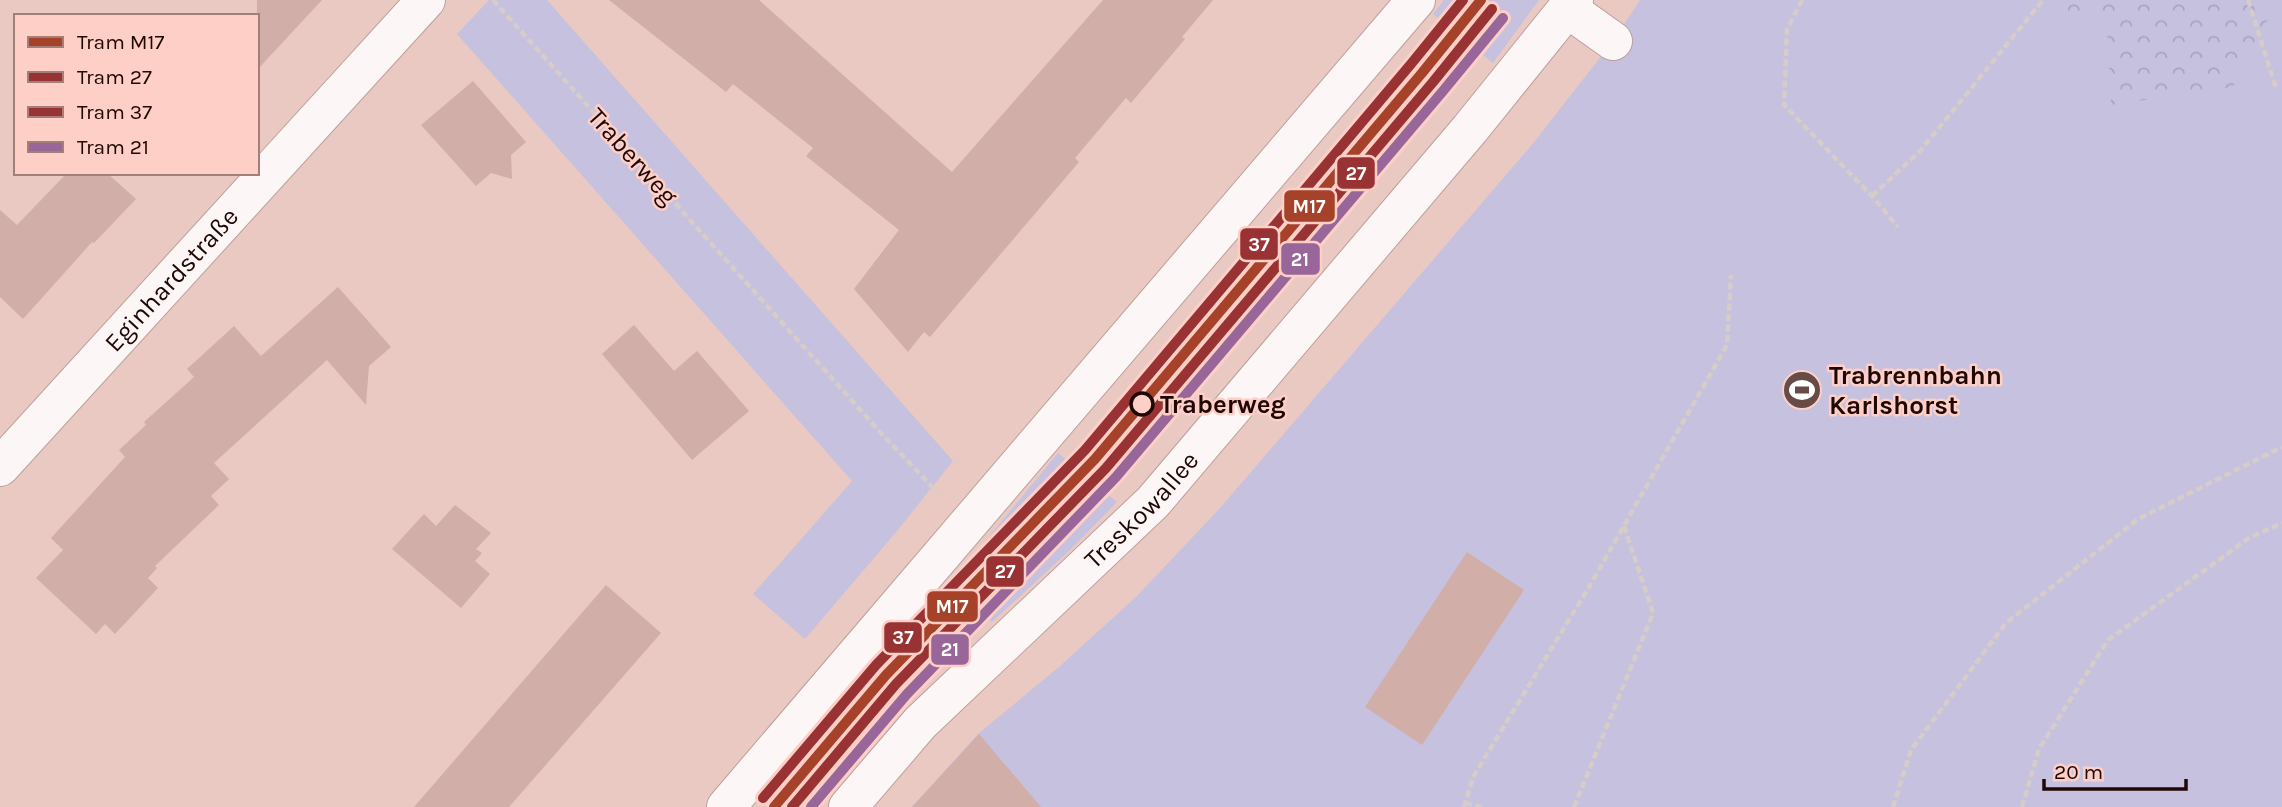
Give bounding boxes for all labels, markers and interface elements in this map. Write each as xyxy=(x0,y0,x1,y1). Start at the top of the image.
legend xyxy=(14,14,259,175)
text: Tram M17 xyxy=(77,30,164,54)
text: Tram 27 xyxy=(77,65,152,89)
text: Tram 37 xyxy=(77,100,152,124)
street label: Traberweg xyxy=(581,101,684,211)
text: Tram 21 xyxy=(77,135,149,159)
line badge: 27 xyxy=(1336,156,1376,190)
text: 27 xyxy=(1346,163,1367,185)
line badge: M17 xyxy=(1283,189,1336,223)
text: M17 xyxy=(1293,196,1326,218)
street label: Eginhardstraße xyxy=(98,201,245,358)
line badge: 37 xyxy=(1239,227,1279,261)
text: 37 xyxy=(1248,234,1270,256)
line badge: 21 xyxy=(1280,242,1321,276)
text: 21 xyxy=(1291,249,1309,271)
place label: Trabrennbahn Karlshorst xyxy=(1829,360,2002,421)
sports icon: Trabrennbahn Karlshorst xyxy=(1781,369,1823,411)
place label: Traberweg xyxy=(1160,389,1286,420)
marker: Traberweg xyxy=(1130,392,1154,416)
street label: Treskowallee xyxy=(1078,445,1205,575)
line badge: 27 xyxy=(985,555,1025,588)
text: 27 xyxy=(995,561,1016,583)
line badge: M17 xyxy=(926,590,979,623)
text: M17 xyxy=(936,596,969,618)
line badge: 37 xyxy=(883,621,923,654)
text: 37 xyxy=(892,627,914,649)
line badge: 21 xyxy=(930,633,970,666)
text: 21 xyxy=(941,639,959,661)
scale bar xyxy=(2044,748,2186,792)
text: 20 m xyxy=(2054,760,2103,784)

